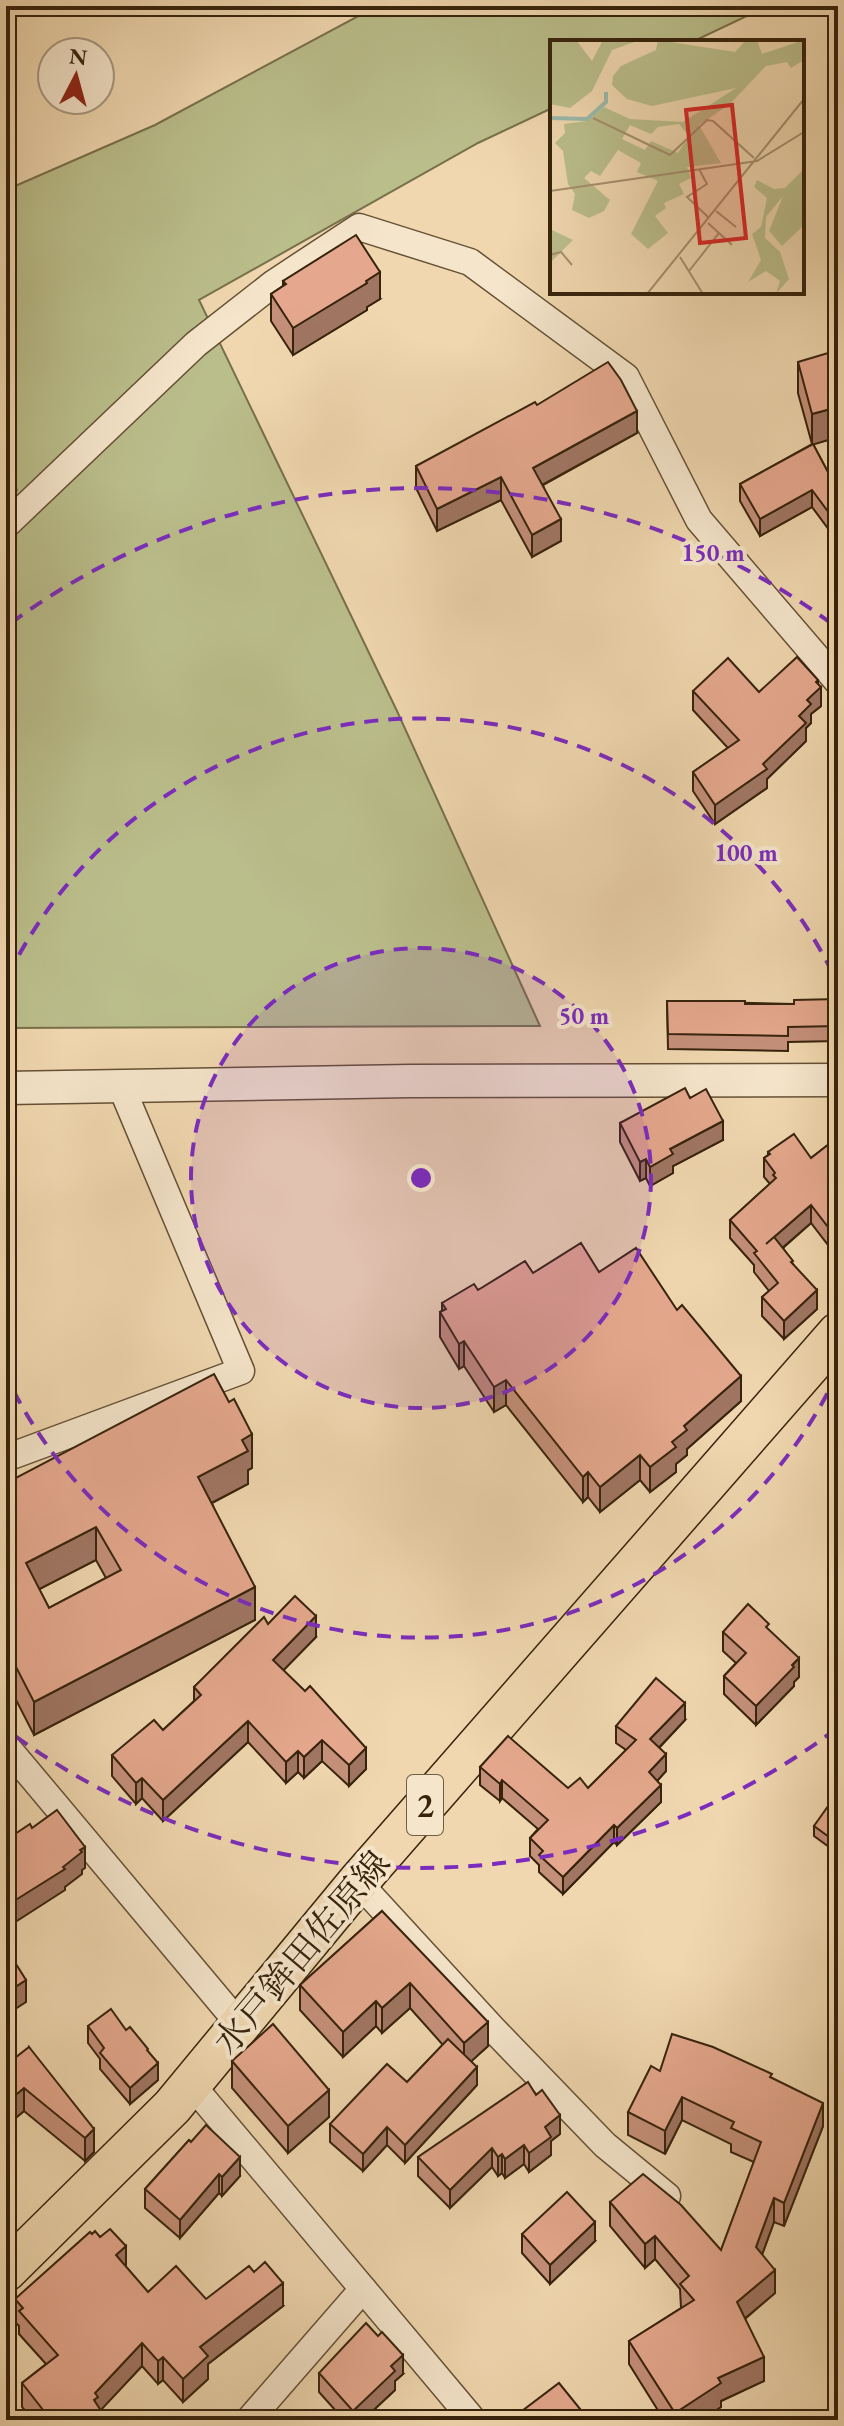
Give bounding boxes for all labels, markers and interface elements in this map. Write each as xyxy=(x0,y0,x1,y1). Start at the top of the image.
north arrow xyxy=(36,36,116,116)
inset map xyxy=(550,40,804,294)
text: N xyxy=(68,41,89,72)
text: 150 m xyxy=(681,537,745,568)
text: 100 m xyxy=(714,837,778,868)
text: 50 m xyxy=(559,1000,609,1031)
centre of rings xyxy=(407,1164,435,1192)
road number: 2 xyxy=(407,1775,443,1835)
street label: 水戸鉾田佐原線 xyxy=(202,1841,400,2064)

